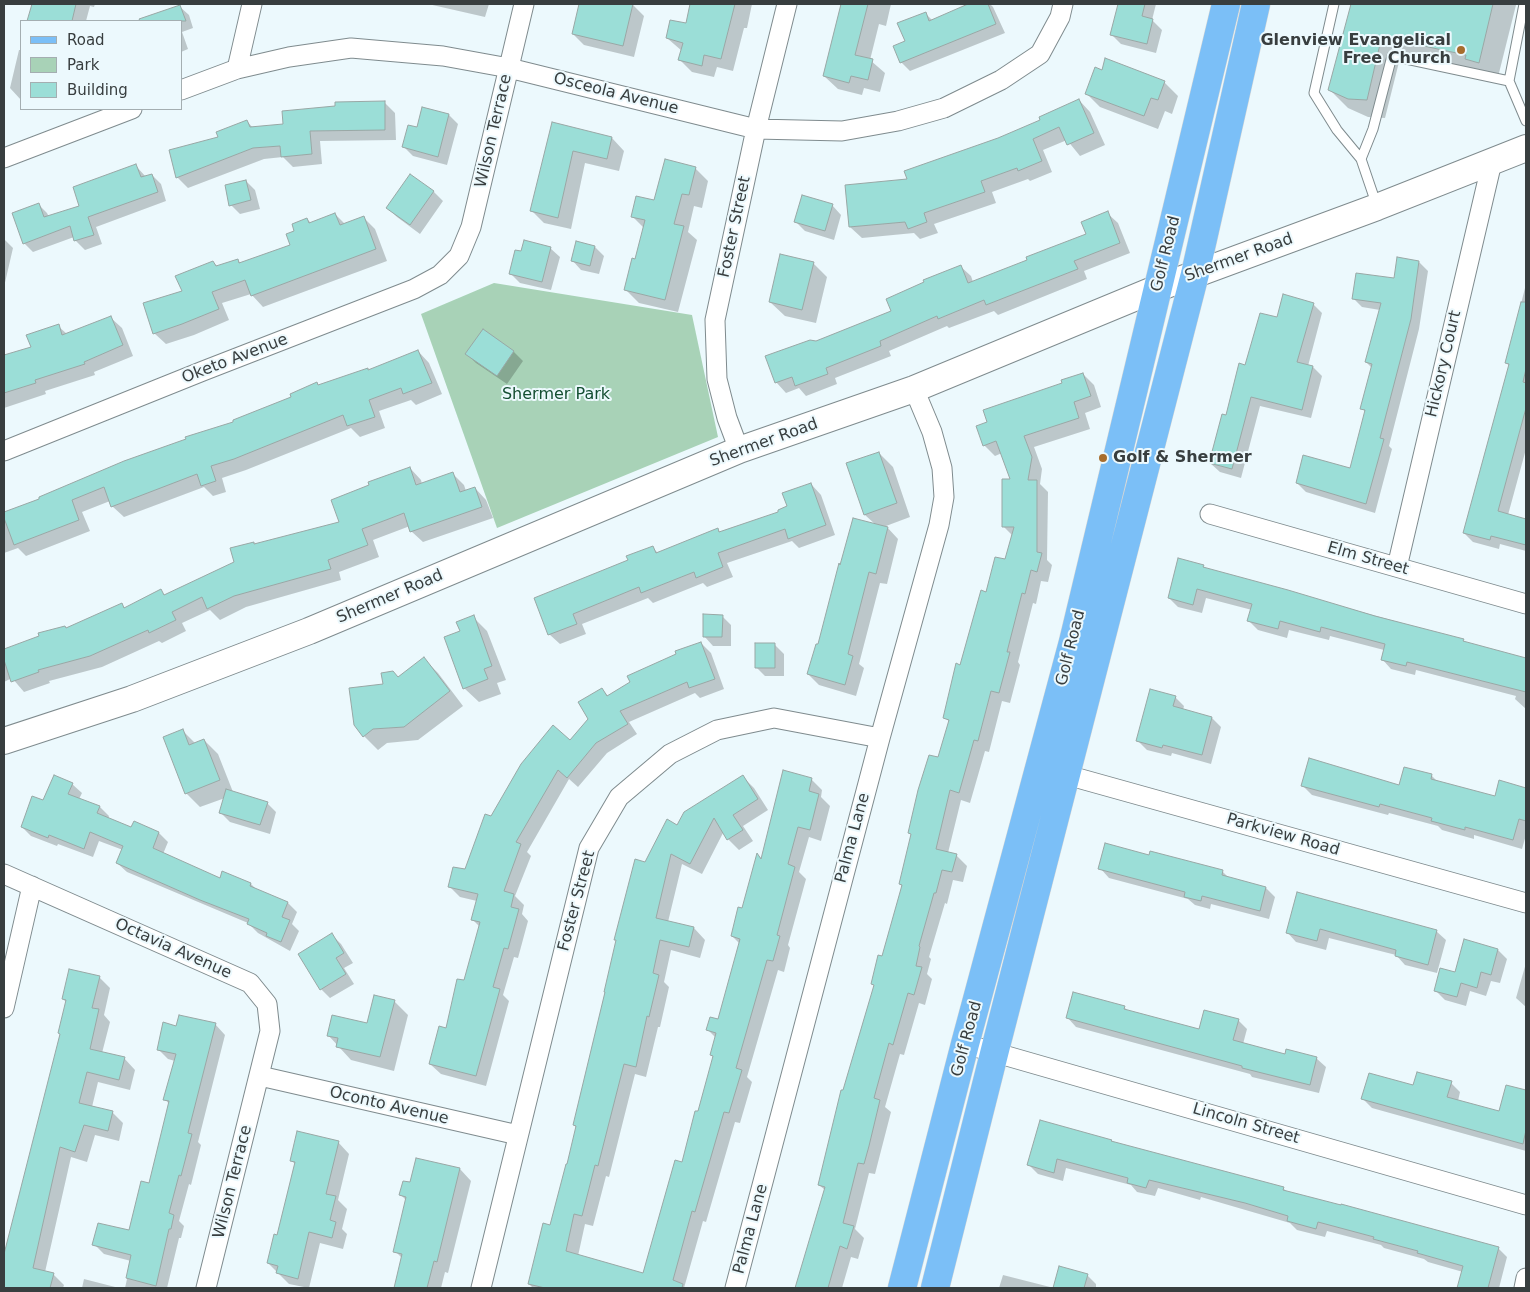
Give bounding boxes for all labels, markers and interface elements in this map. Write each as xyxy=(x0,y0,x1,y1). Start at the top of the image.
legend xyxy=(20,20,182,110)
text: Road xyxy=(67,31,105,49)
place label: Glenview Evangelical Free Church xyxy=(1260,31,1451,69)
marker: Glenview Evangelical Free Church xyxy=(1455,44,1467,56)
text: Park xyxy=(67,56,99,74)
street label: Osceola Avenue xyxy=(552,69,680,119)
street label: Wilson Terrace xyxy=(472,72,516,190)
text: Building xyxy=(67,81,128,99)
street label: Foster Street xyxy=(715,175,755,279)
street label: Golf Road xyxy=(1147,214,1185,294)
street label: Shermer Road xyxy=(1182,230,1296,286)
street label: Hickory Court xyxy=(1422,309,1466,419)
street label: Oketo Avenue xyxy=(179,330,291,388)
park label: Shermer Park xyxy=(502,385,610,405)
street label: Shermer Road xyxy=(707,415,821,471)
place label: Golf & Shermer xyxy=(1113,448,1252,468)
marker: Golf & Shermer xyxy=(1097,452,1109,464)
street label: Elm Street xyxy=(1325,538,1411,580)
street label: Shermer Road xyxy=(334,566,446,628)
street label: Golf Road xyxy=(1052,608,1090,688)
street label: Palma Lane xyxy=(832,791,874,885)
street label: Parkview Road xyxy=(1224,810,1342,860)
street label: Foster Street xyxy=(554,849,600,953)
street label: Octavia Avenue xyxy=(112,915,234,983)
street label: Golf Road xyxy=(948,999,986,1079)
street label: Oconto Avenue xyxy=(327,1083,451,1129)
street label: Lincoln Street xyxy=(1190,1100,1302,1148)
street label: Wilson Terrace xyxy=(210,1123,256,1241)
street label: Palma Lane xyxy=(730,1182,772,1276)

